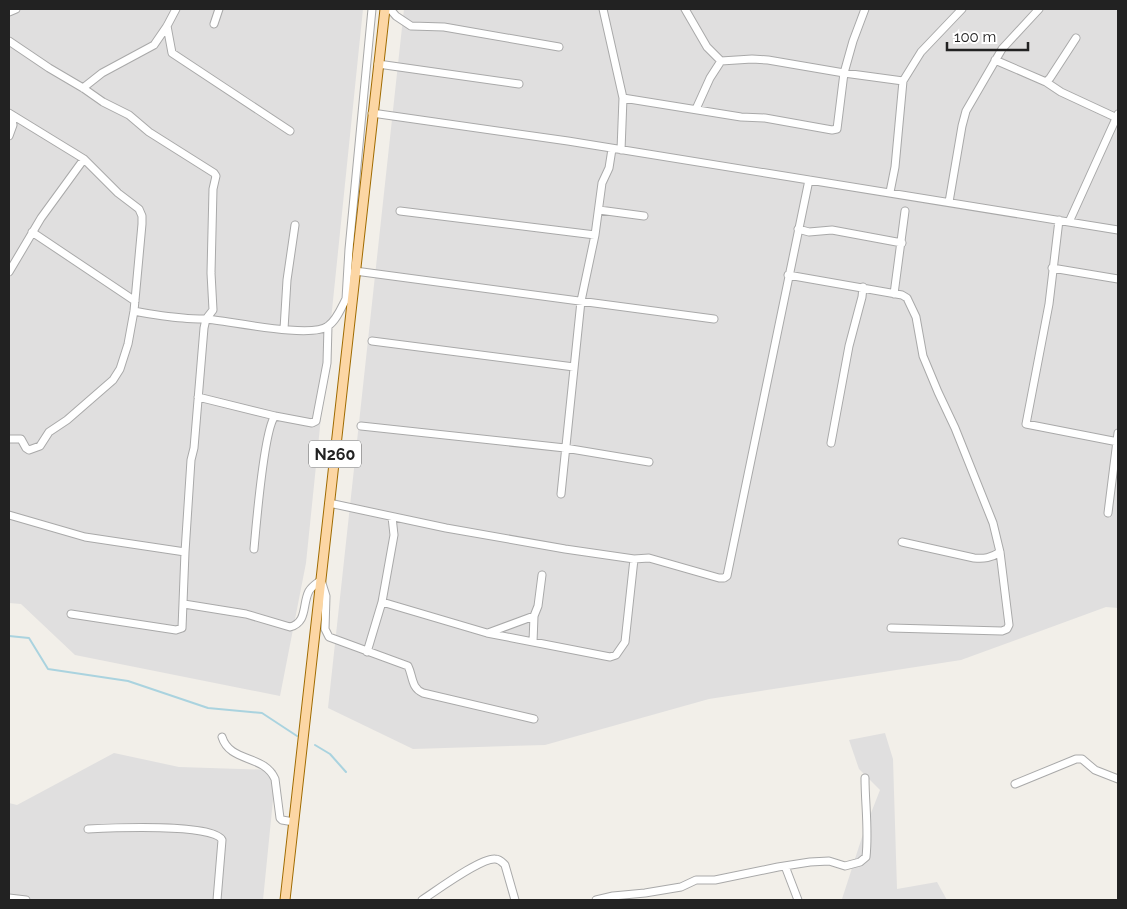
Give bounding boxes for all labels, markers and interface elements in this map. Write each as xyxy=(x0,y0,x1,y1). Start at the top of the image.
scale bar xyxy=(947,20,1028,52)
text: 100 m xyxy=(954,28,996,46)
road number: N260 xyxy=(309,440,361,468)

